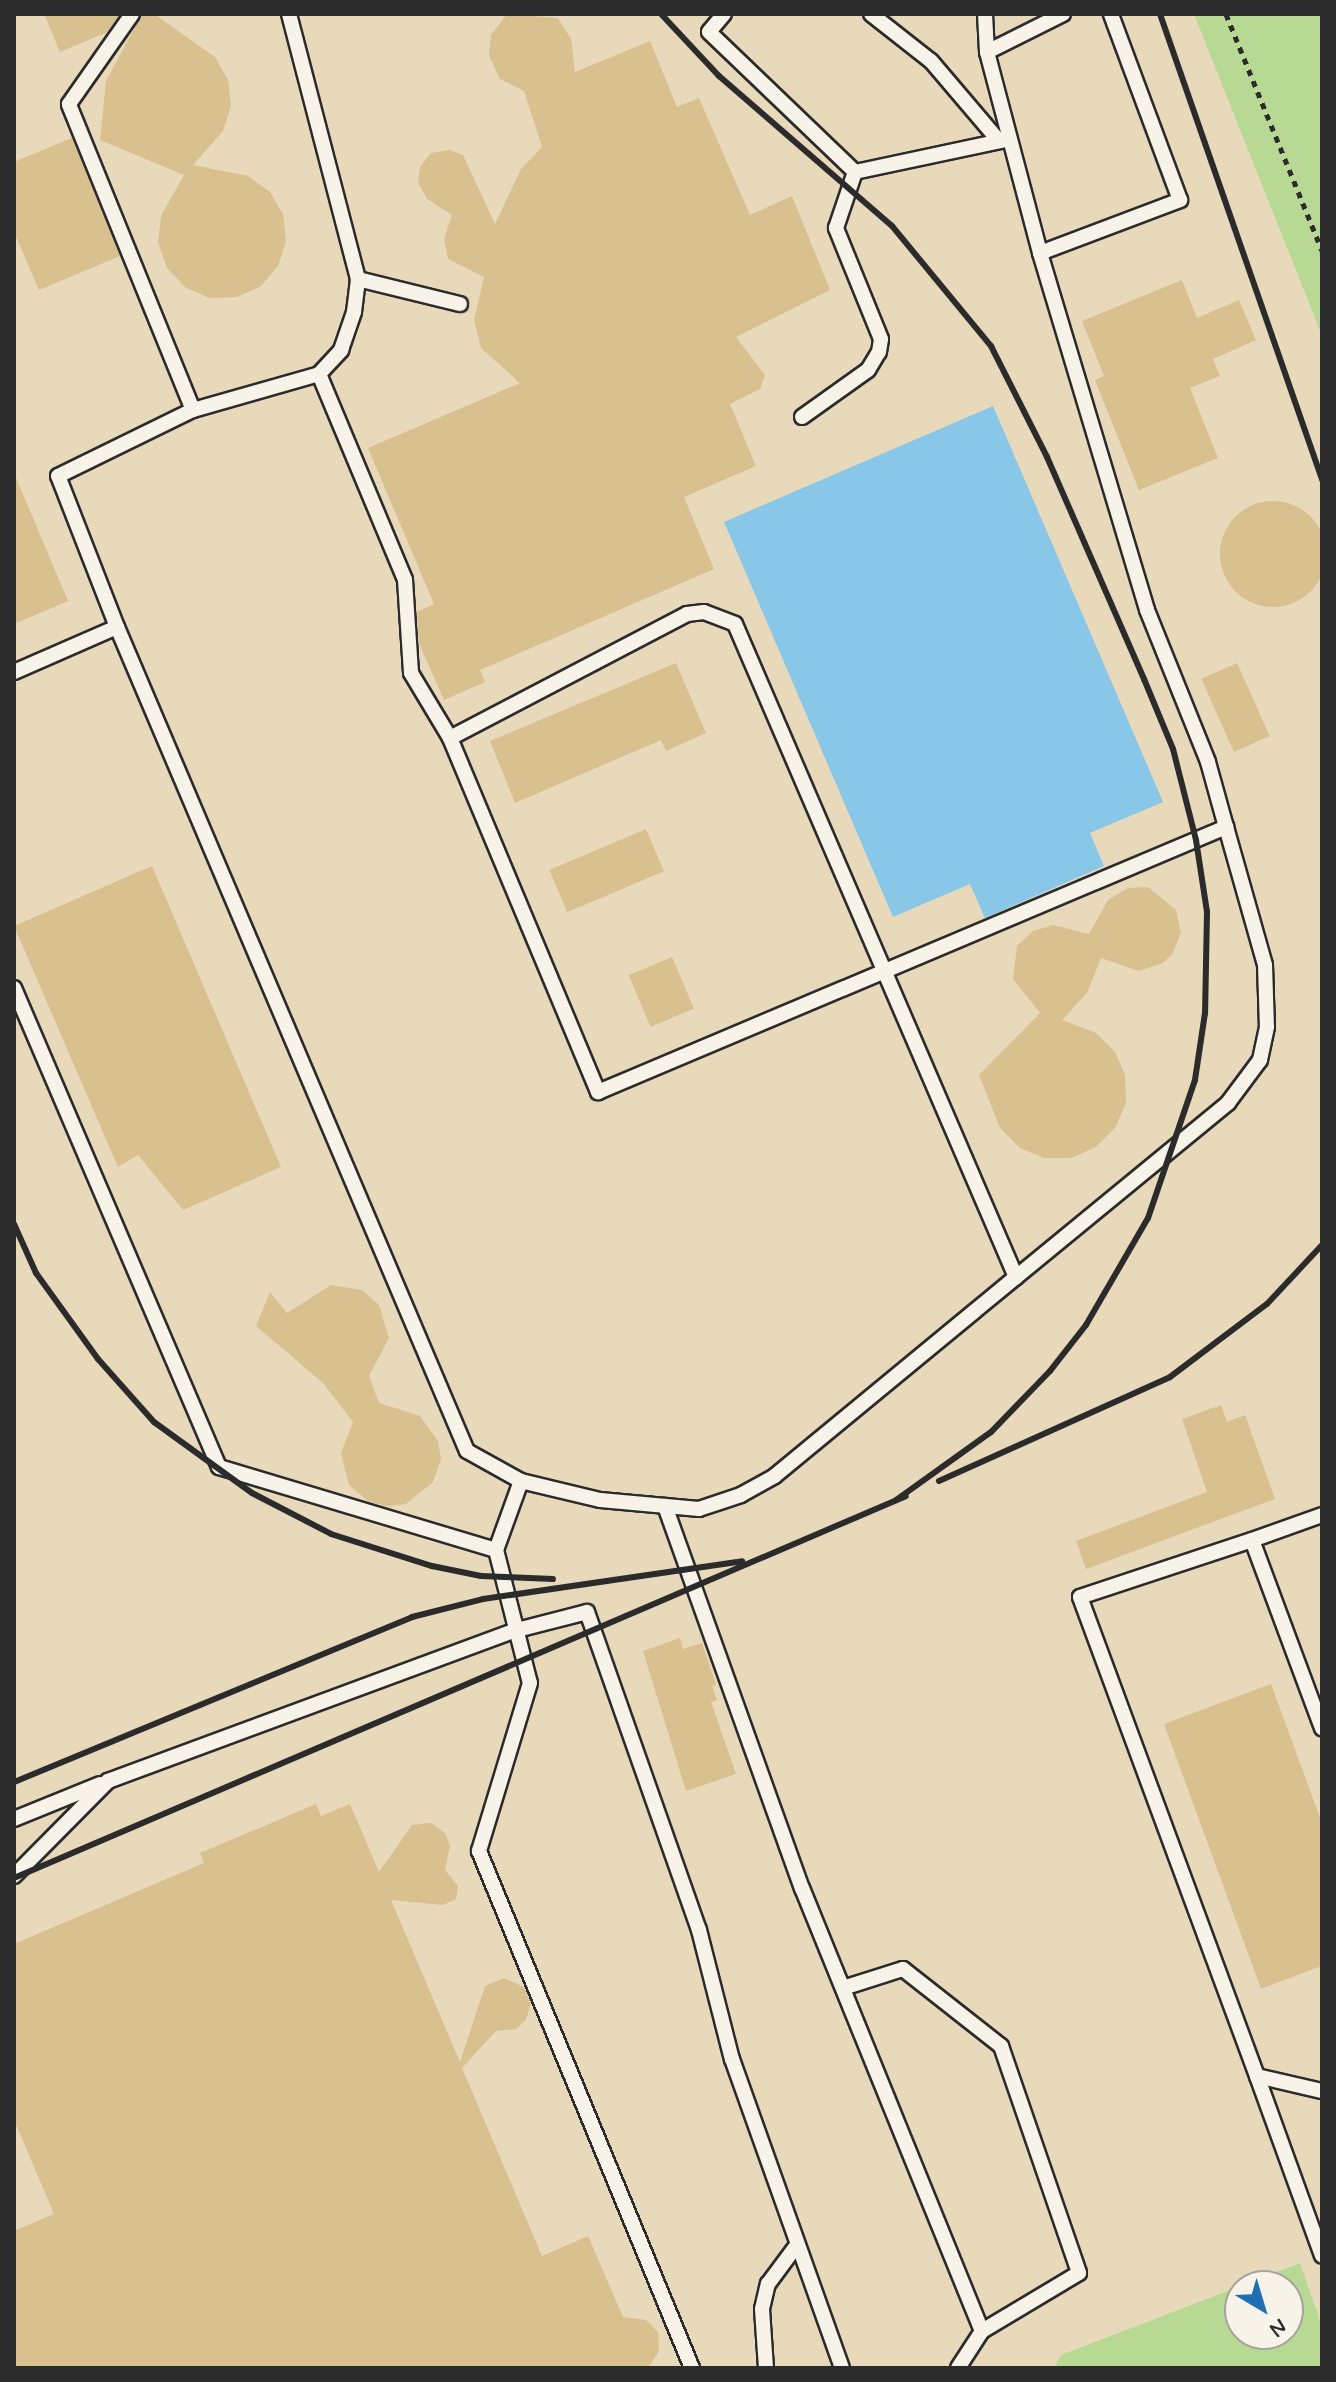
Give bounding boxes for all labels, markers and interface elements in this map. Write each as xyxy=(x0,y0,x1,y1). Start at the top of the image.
north arrow xyxy=(1224,2270,1304,2350)
text: N xyxy=(1263,2312,1292,2343)

